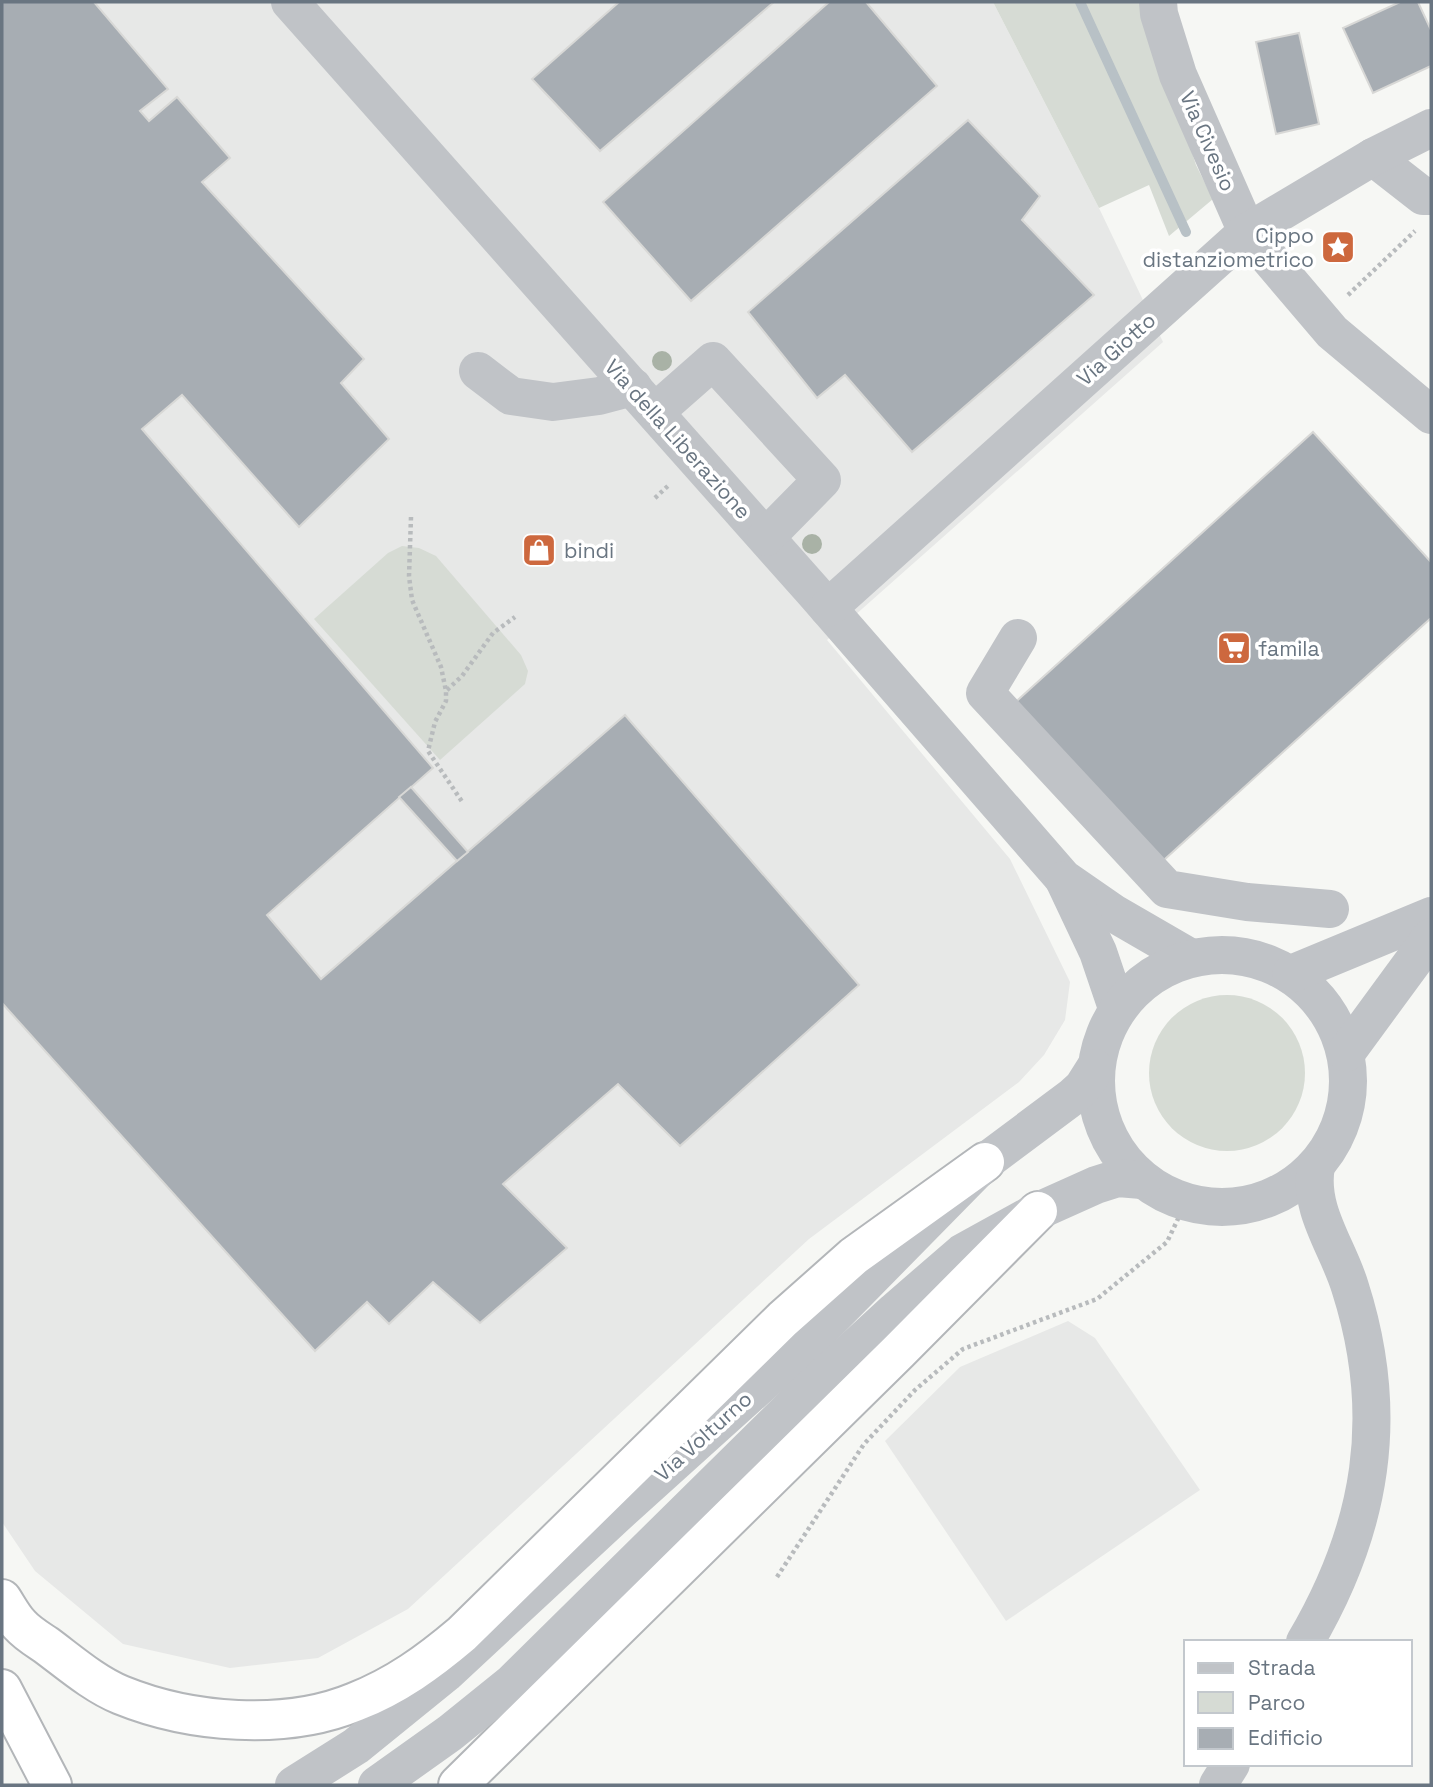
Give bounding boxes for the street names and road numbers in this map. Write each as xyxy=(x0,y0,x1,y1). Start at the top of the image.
street label: Via Civesio xyxy=(1174,87,1242,195)
street label: Via Giotto xyxy=(1071,307,1161,391)
street label: Via della Liberazione xyxy=(599,353,757,525)
street label: Via Volturno xyxy=(649,1385,757,1487)

